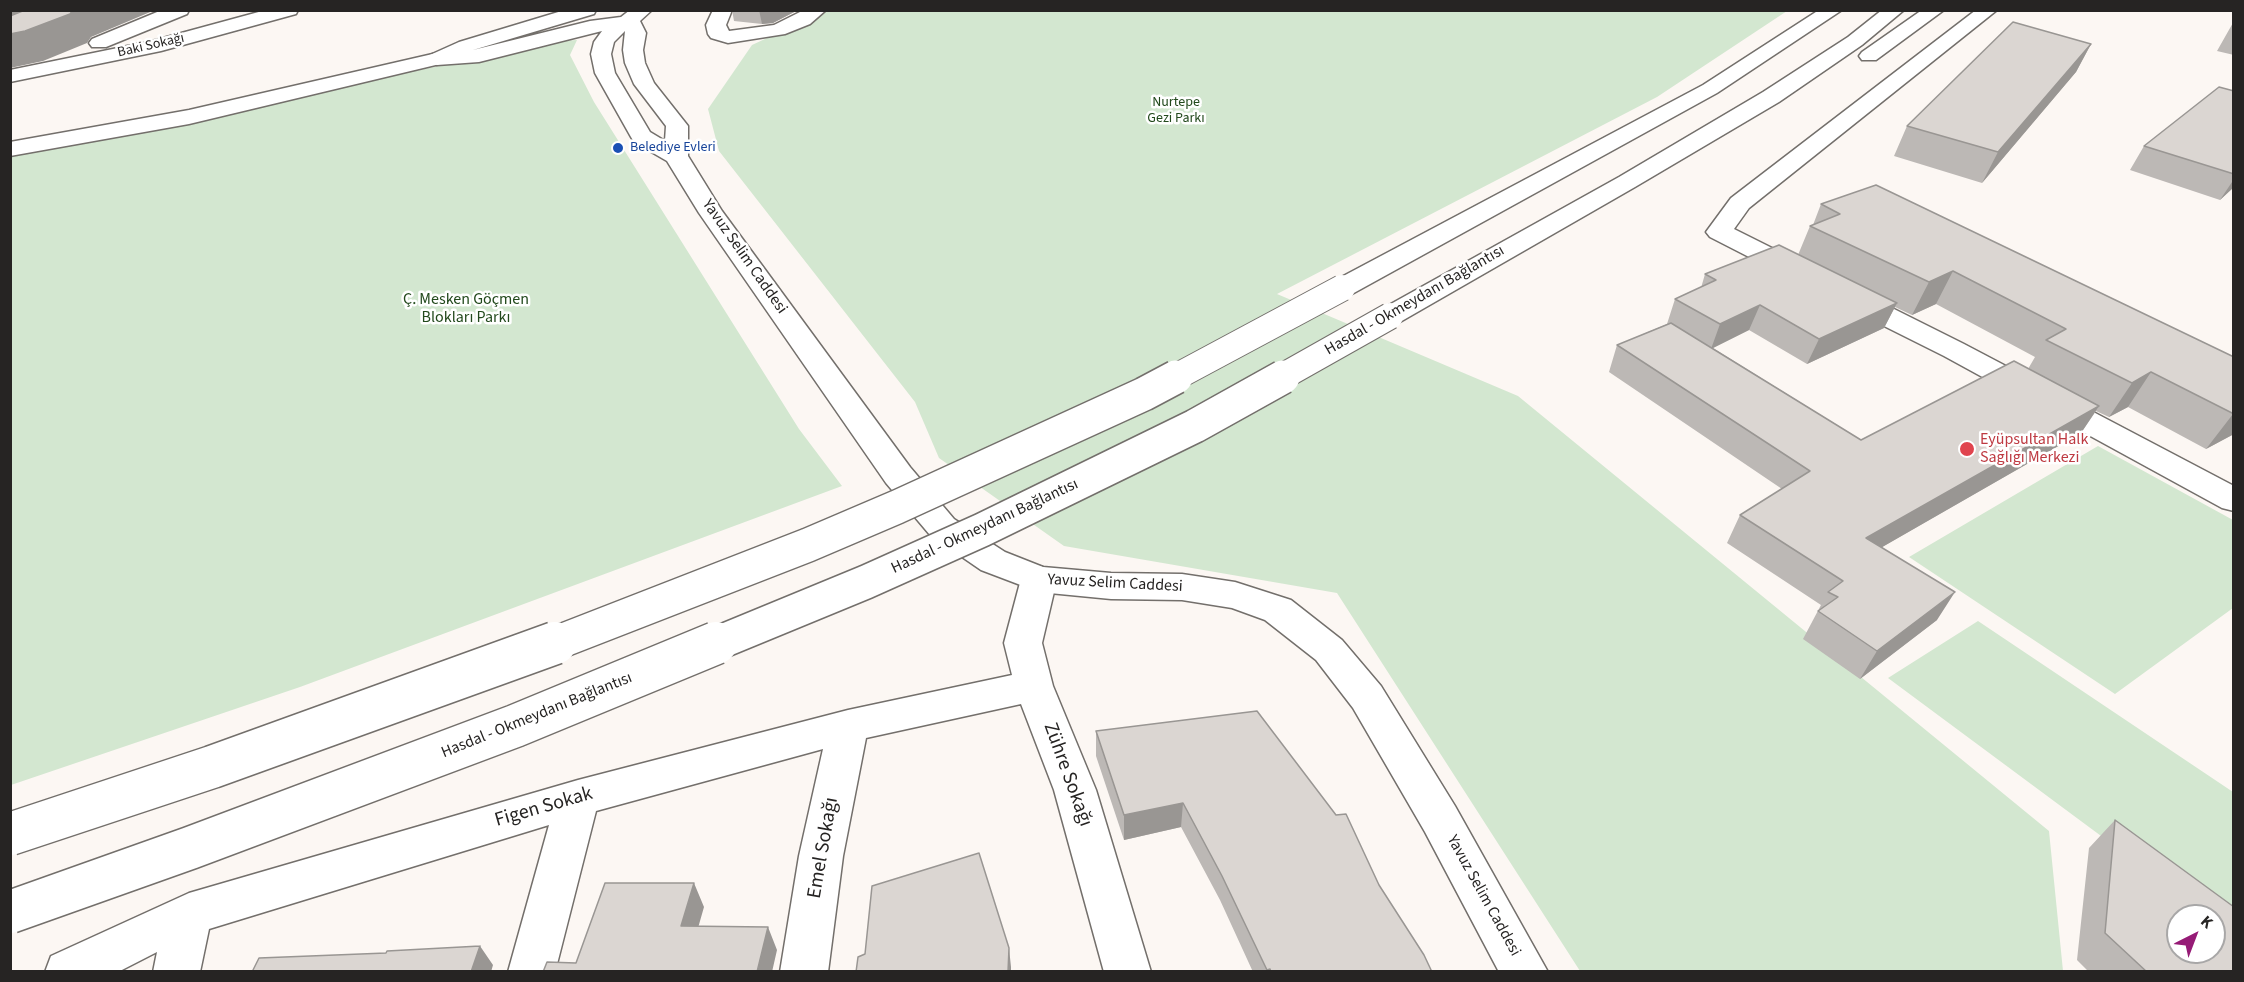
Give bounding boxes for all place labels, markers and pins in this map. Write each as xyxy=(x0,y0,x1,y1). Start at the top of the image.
place label: Belediye Evleri xyxy=(630,140,716,156)
marker: Belediye Evleri xyxy=(611,141,625,155)
place label: Eyüpsultan Halk Sağlığı Merkezi xyxy=(1980,430,2088,468)
marker: Eyüpsultan Halk Sağlığı Merkezi xyxy=(1958,440,1976,458)

